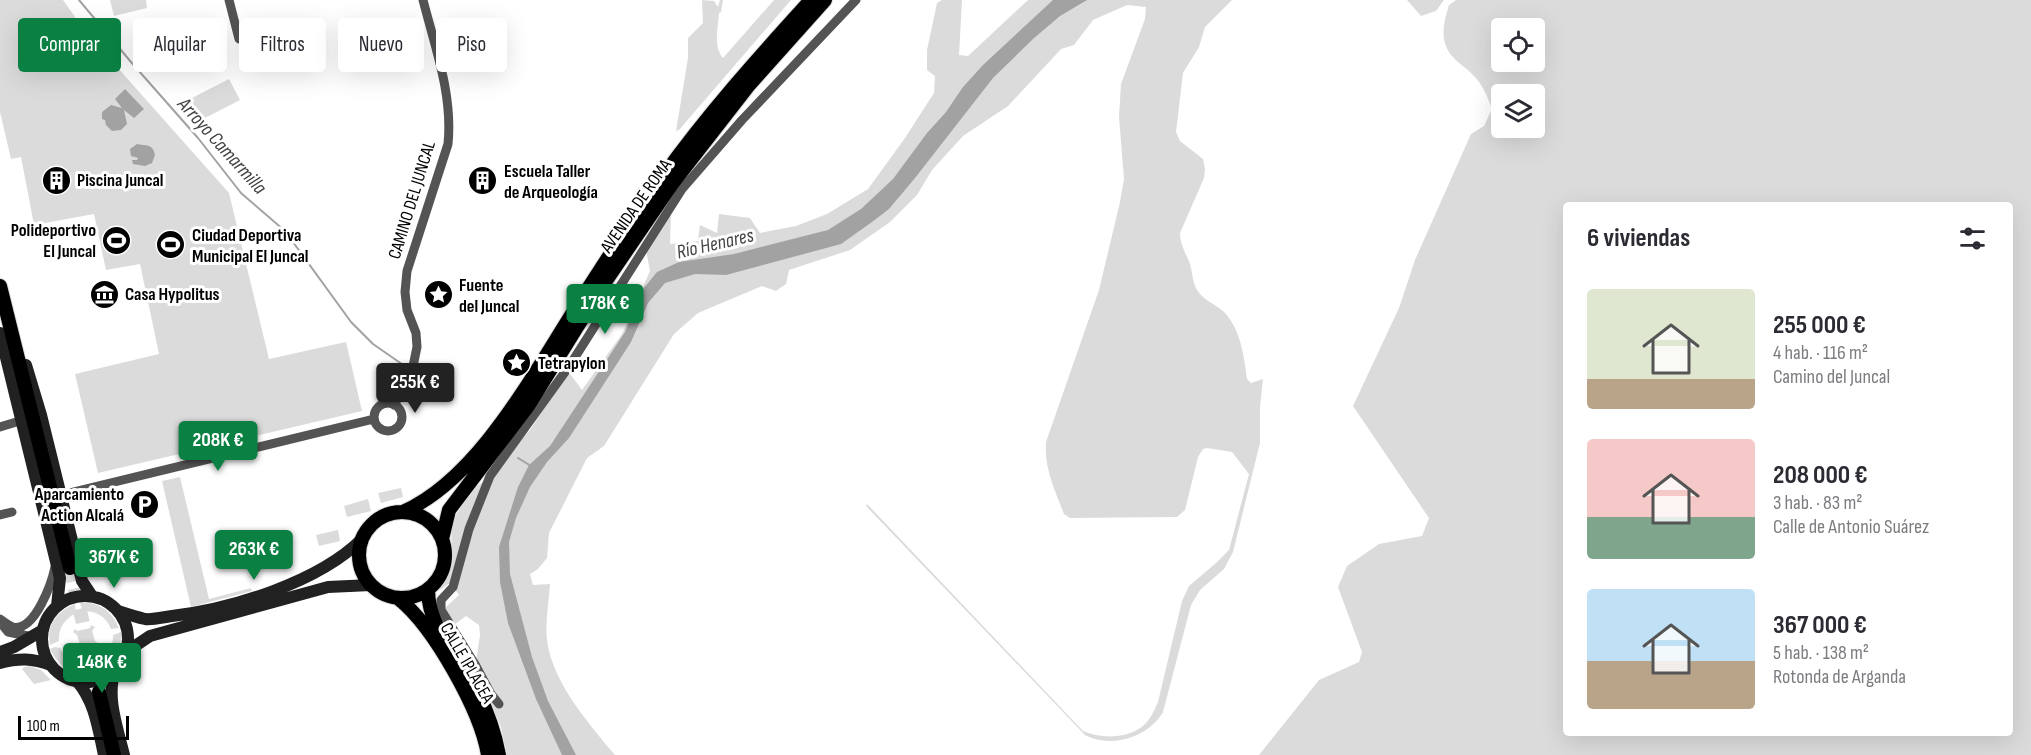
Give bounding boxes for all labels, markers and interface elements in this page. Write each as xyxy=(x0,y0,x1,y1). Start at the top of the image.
chip: Comprar xyxy=(18,18,121,72)
chip: Alquilar xyxy=(133,18,227,72)
chip: Filtros xyxy=(239,18,326,72)
chip: Nuevo xyxy=(338,18,424,72)
chip: Piso xyxy=(436,18,507,72)
map controls xyxy=(1491,18,1545,138)
button: locate xyxy=(1491,18,1545,72)
button: layers xyxy=(1491,84,1545,138)
water label: Arroyo Camarmilla xyxy=(172,92,272,199)
street label: CAMINO DEL JUNCAL xyxy=(384,138,440,262)
street label: AVENIDA DE ROMA xyxy=(595,155,676,258)
place label: Escuela Taller de Arqueología xyxy=(504,161,598,203)
building icon: Piscina Juncal xyxy=(40,164,72,196)
building icon: Escuela Taller de Arqueología xyxy=(467,165,499,197)
place label: Piscina Juncal xyxy=(77,170,164,191)
place label: Polideportivo El Juncal xyxy=(11,220,96,262)
icon: filters xyxy=(1956,222,1989,255)
water label: Río Henares xyxy=(674,223,756,265)
text: 6 viviendas xyxy=(1587,223,1690,254)
sports icon: Polideportivo El Juncal xyxy=(101,224,133,256)
place label: Ciudad Deportiva Municipal El Juncal xyxy=(192,225,308,267)
sports icon: Ciudad Deportiva Municipal El Juncal xyxy=(155,229,187,261)
place label: Fuente del Juncal xyxy=(459,275,519,317)
museum icon: Casa Hypolitus xyxy=(88,278,120,310)
place icon: Fuente del Juncal xyxy=(422,279,454,311)
place label: Casa Hypolitus xyxy=(125,284,220,305)
pin: 178K € xyxy=(556,284,654,335)
text: 178K € xyxy=(581,291,629,315)
text: 255 000 € xyxy=(1773,310,1866,341)
icon: home xyxy=(1635,313,1707,385)
text: 4 hab. · 116 m² xyxy=(1773,341,1868,365)
place icon: Tetrapylon xyxy=(501,347,533,379)
place label: Tetrapylon xyxy=(538,353,606,374)
pin: 255K € xyxy=(366,363,464,414)
text: Camino del Juncal xyxy=(1773,365,1890,389)
text: 255K € xyxy=(390,370,440,394)
pin: 208K € xyxy=(169,421,267,472)
text: 208K € xyxy=(193,428,243,452)
text: 208 000 € xyxy=(1773,460,1868,491)
icon: home xyxy=(1635,463,1707,535)
place label: Aparcamiento Action Alcalá xyxy=(34,484,124,526)
parking icon: Aparcamiento Action Alcalá xyxy=(129,488,161,520)
text: 3 hab. · 83 m² xyxy=(1773,491,1862,515)
text: Calle de Antonio Suárez xyxy=(1773,515,1929,539)
pin: 263K € xyxy=(205,530,303,581)
text: 263K € xyxy=(229,537,279,561)
pin: 367K € xyxy=(65,538,163,589)
text: 367K € xyxy=(89,545,139,569)
text: 367 000 € xyxy=(1773,610,1867,641)
icon: home xyxy=(1635,613,1707,685)
street label: CALLE IPLACEA xyxy=(436,619,499,707)
text: 5 hab. · 138 m² xyxy=(1773,641,1869,665)
pin: 148K € xyxy=(53,643,151,694)
text: 148K € xyxy=(77,650,127,674)
text: Rotonda de Arganda xyxy=(1773,665,1906,689)
scale bar xyxy=(18,713,129,740)
text: 100 m xyxy=(27,717,60,736)

